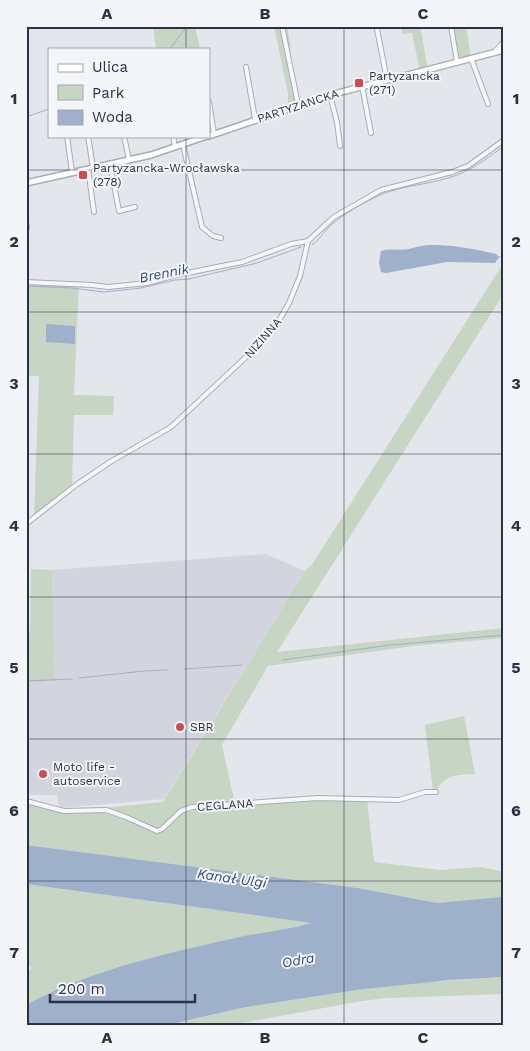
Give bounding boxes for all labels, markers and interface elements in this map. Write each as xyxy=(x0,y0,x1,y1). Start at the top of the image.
text: A xyxy=(102,4,113,23)
text: B xyxy=(260,4,271,23)
text: C xyxy=(418,4,429,23)
legend xyxy=(48,48,210,138)
text: Ulica xyxy=(92,58,129,76)
place label: Partyzancka (271) xyxy=(369,69,440,97)
marker: Partyzancka (271) xyxy=(353,77,365,89)
text: Park xyxy=(92,84,125,102)
street label: PARTYZANCKA xyxy=(255,86,341,126)
text: 1 xyxy=(11,89,17,108)
text: 1 xyxy=(513,89,519,108)
text: Woda xyxy=(92,108,133,126)
place label: Partyzancka-Wrocławska (278) xyxy=(93,161,240,189)
marker: Partyzancka-Wrocławska (278) xyxy=(77,169,89,181)
text: 2 xyxy=(9,232,19,251)
text: 2 xyxy=(511,232,521,251)
water label: Brennik xyxy=(138,260,191,286)
street label: NIZINNA xyxy=(242,315,284,361)
text: 3 xyxy=(9,374,19,393)
text: 3 xyxy=(511,374,521,393)
text: 4 xyxy=(9,516,19,535)
text: 4 xyxy=(511,516,521,535)
text: 5 xyxy=(9,658,19,677)
text: 5 xyxy=(511,658,521,677)
place label: SBR xyxy=(190,720,214,734)
marker: SBR xyxy=(174,721,186,733)
place label: Moto life - autoservice xyxy=(53,760,121,788)
marker: Moto life - autoservice xyxy=(37,768,49,780)
street label: CEGLANA xyxy=(196,796,254,814)
text: 6 xyxy=(9,801,19,820)
text: 6 xyxy=(511,801,521,820)
water label: Kanał Ulgi xyxy=(196,865,268,891)
text: 7 xyxy=(9,943,19,962)
text: 7 xyxy=(511,943,521,962)
water label: Odra xyxy=(280,949,316,971)
scale bar xyxy=(50,971,195,1003)
text: 200 m xyxy=(58,980,105,998)
text: A xyxy=(102,1028,113,1047)
text: B xyxy=(260,1028,271,1047)
text: C xyxy=(418,1028,429,1047)

